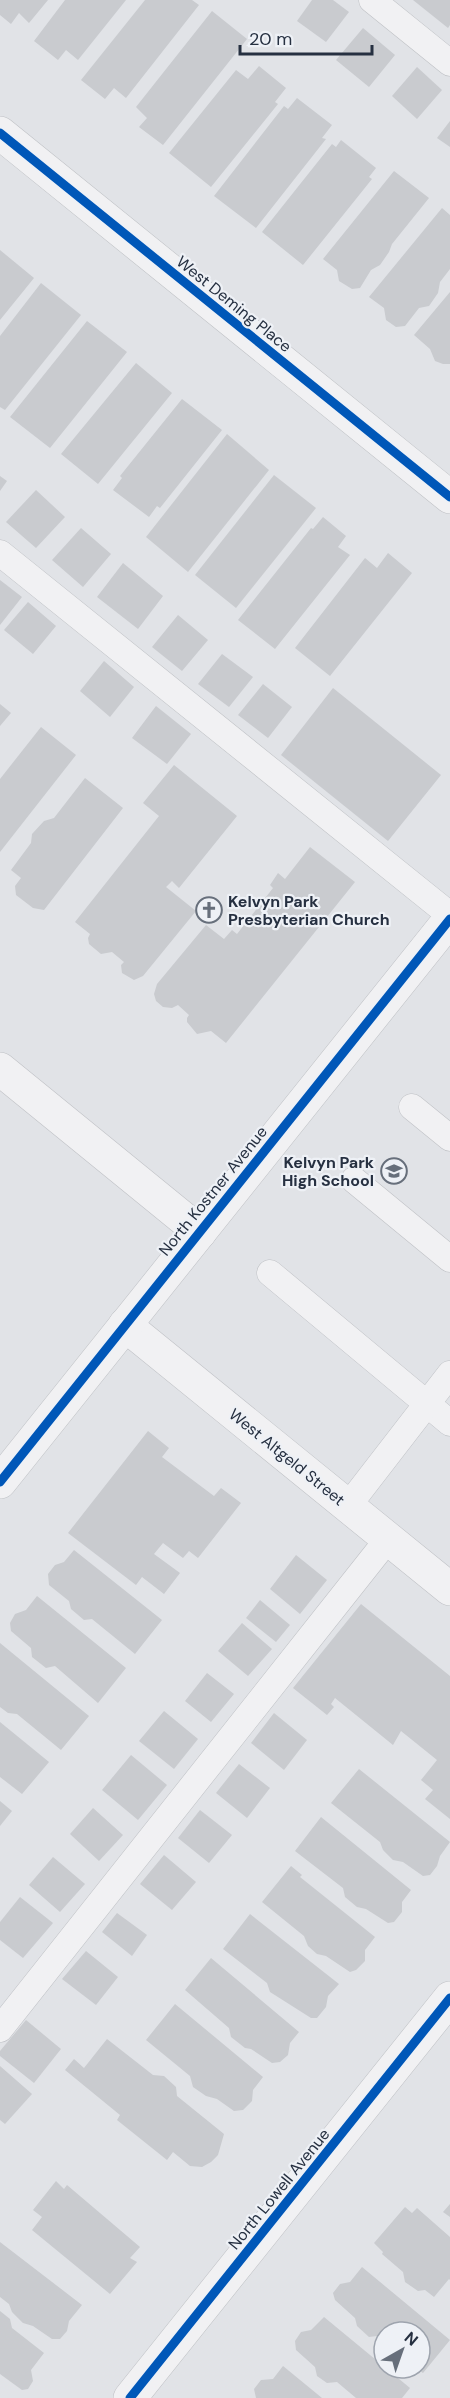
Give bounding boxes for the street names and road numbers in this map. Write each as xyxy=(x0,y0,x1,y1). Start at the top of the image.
street label: West Deming Place xyxy=(172,251,296,357)
street label: North Kostner Avenue xyxy=(154,1122,272,1260)
street label: West Altgeld Street xyxy=(225,1404,349,1510)
street label: North Lowell Avenue xyxy=(224,2124,334,2254)

